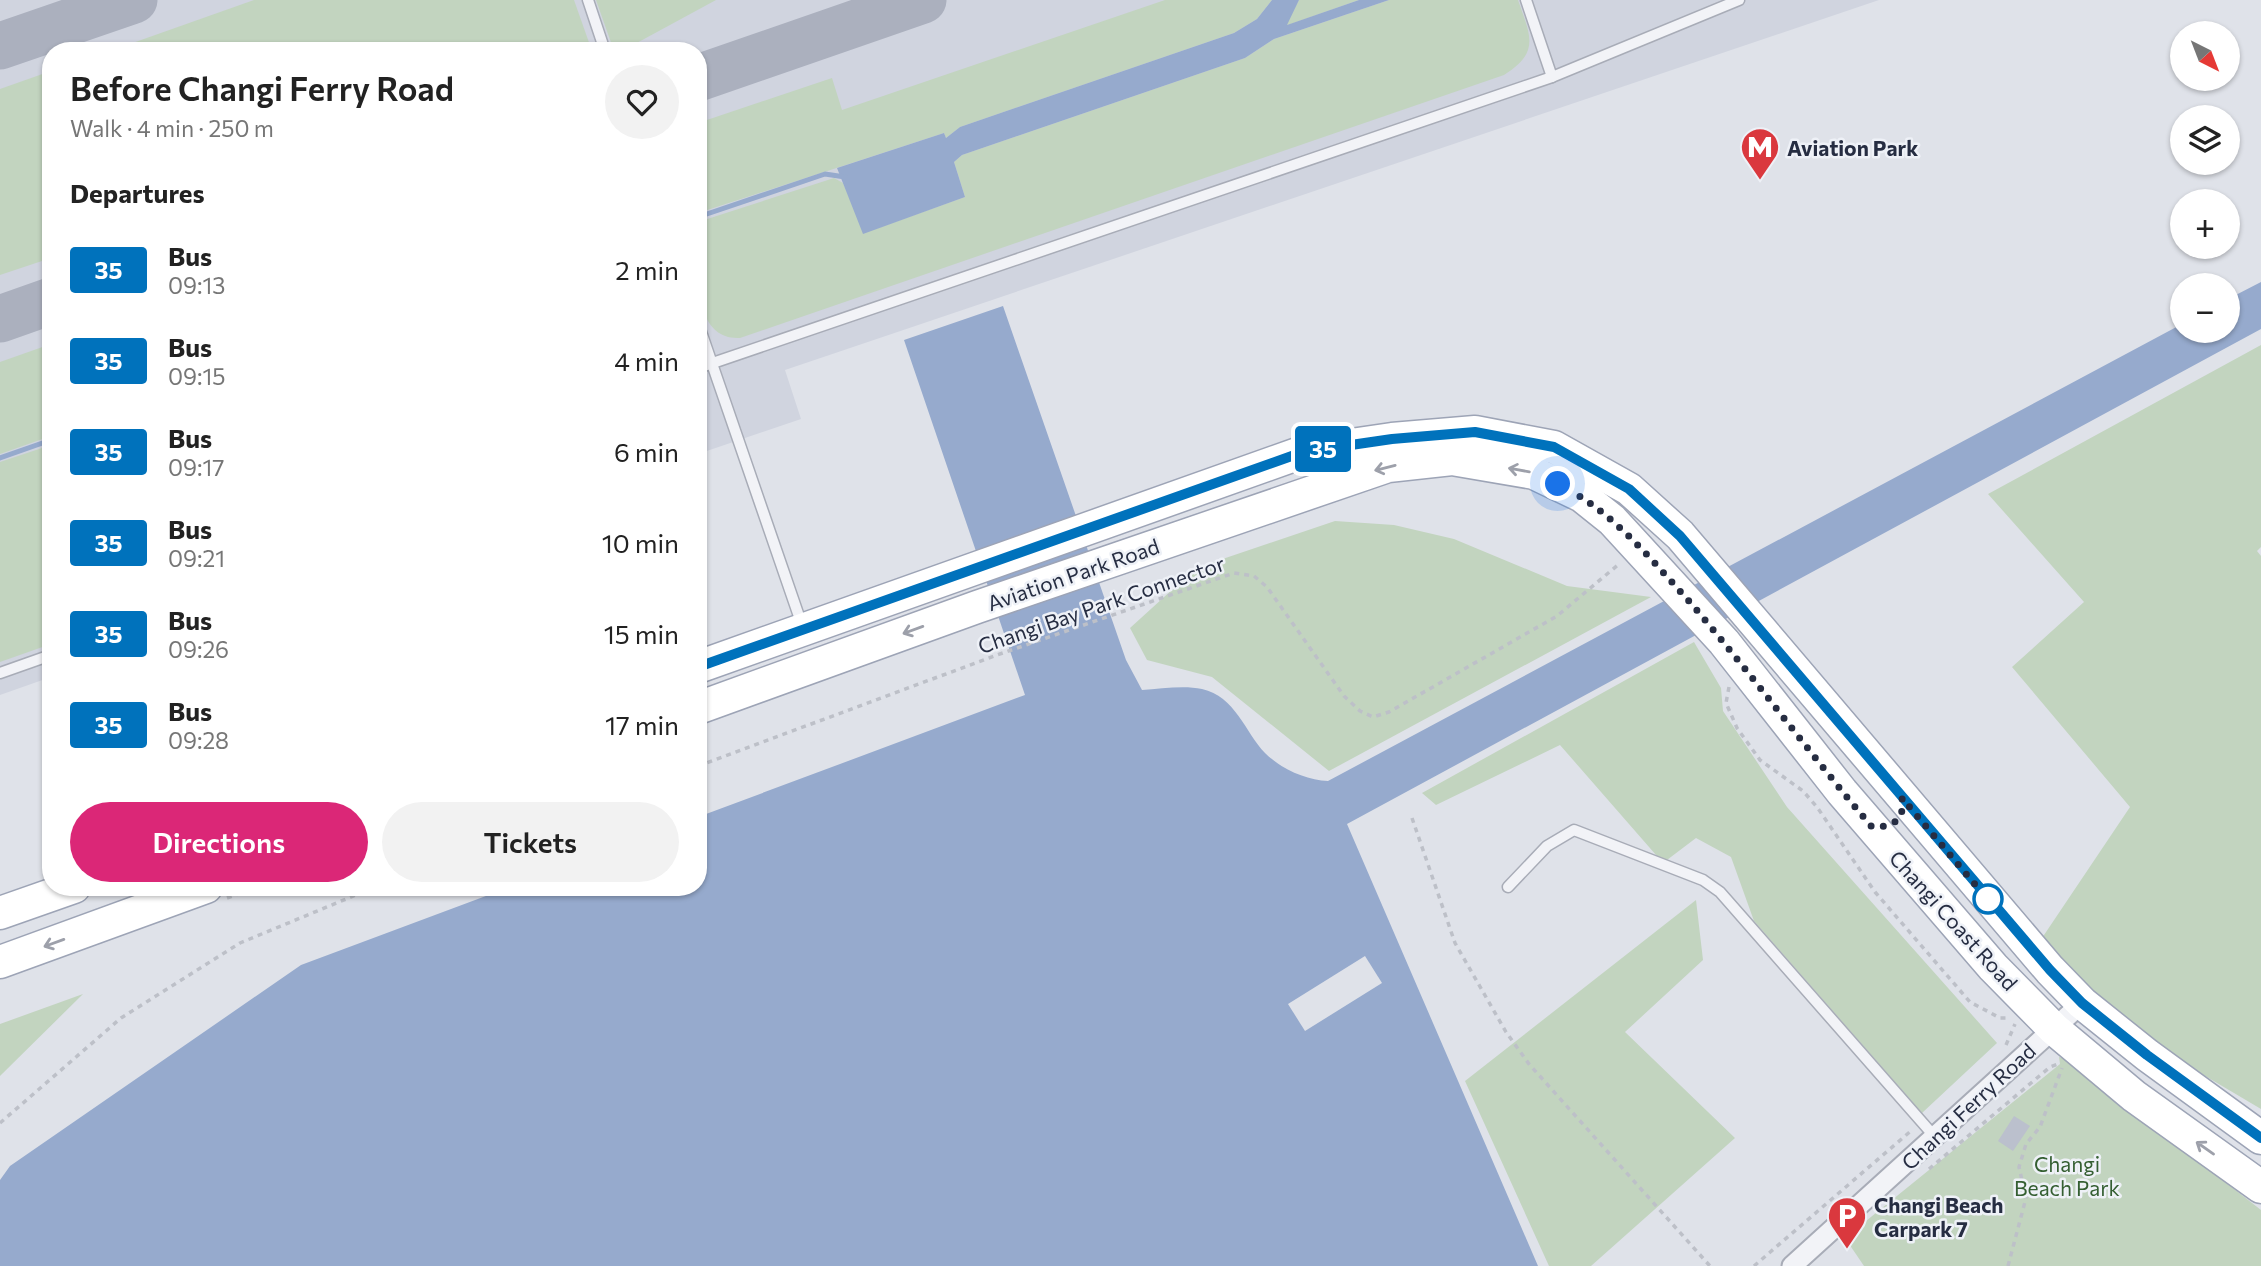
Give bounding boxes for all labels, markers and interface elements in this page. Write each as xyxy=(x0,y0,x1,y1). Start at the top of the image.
north arrow xyxy=(2170,21,2240,91)
map controls xyxy=(2170,21,2240,343)
button: heart xyxy=(605,65,679,139)
text: Before Changi Ferry Road xyxy=(70,67,454,108)
button: layers xyxy=(2170,105,2240,175)
text: Walk · 4 min · 250 m xyxy=(70,114,274,142)
metro station icon: Aviation Park xyxy=(1739,126,1781,181)
place label: Aviation Park xyxy=(1787,135,1918,160)
text: Departures xyxy=(70,177,205,208)
button: + xyxy=(2170,189,2240,259)
text: Bus xyxy=(168,240,212,271)
text: 2 min xyxy=(615,254,679,285)
text: 35 xyxy=(95,255,122,284)
text: 09:13 xyxy=(168,271,225,299)
button: − xyxy=(2170,273,2240,343)
text: Bus xyxy=(168,331,212,362)
text: 4 min xyxy=(614,345,679,376)
text: 35 xyxy=(95,346,122,375)
text: 09:15 xyxy=(168,362,225,390)
text: Bus xyxy=(168,422,212,453)
line badge: 35 xyxy=(1292,426,1354,472)
text: 35 xyxy=(1309,434,1337,463)
text: 6 min xyxy=(614,436,679,467)
text: 35 xyxy=(95,437,122,466)
text: 09:17 xyxy=(168,453,224,481)
one-way arrow xyxy=(1374,462,1397,475)
one-way arrow xyxy=(1508,463,1531,476)
your location xyxy=(1540,466,1575,501)
text: Bus xyxy=(168,513,212,544)
text: 10 min xyxy=(602,527,679,558)
text: 35 xyxy=(95,528,122,557)
street label: Aviation Park Road xyxy=(984,533,1162,615)
text: 09:21 xyxy=(168,544,225,572)
street label: Changi Bay Park Connector xyxy=(974,550,1228,658)
text: Bus xyxy=(168,604,212,635)
text: 15 min xyxy=(604,618,679,649)
text: 35 xyxy=(95,619,122,648)
one-way arrow xyxy=(903,625,924,638)
text: 09:26 xyxy=(168,635,229,663)
text: Bus xyxy=(168,695,212,726)
text: 17 min xyxy=(605,709,679,740)
text: 35 xyxy=(95,710,122,739)
text: 09:28 xyxy=(168,726,229,754)
button: Directions xyxy=(70,802,368,882)
button: Tickets xyxy=(382,802,679,882)
street label: Changi Coast Road xyxy=(1885,845,2023,995)
unlabelled marker xyxy=(1973,884,2003,914)
one-way arrow xyxy=(43,938,65,950)
street label: Changi Ferry Road xyxy=(1896,1038,2040,1174)
one-way arrow xyxy=(2195,1141,2215,1155)
park label: Changi Beach Park xyxy=(2014,1151,2120,1200)
place label: Changi Beach Carpark 7 xyxy=(1874,1192,2003,1241)
parking icon: Changi Beach Carpark 7 xyxy=(1826,1195,1868,1250)

